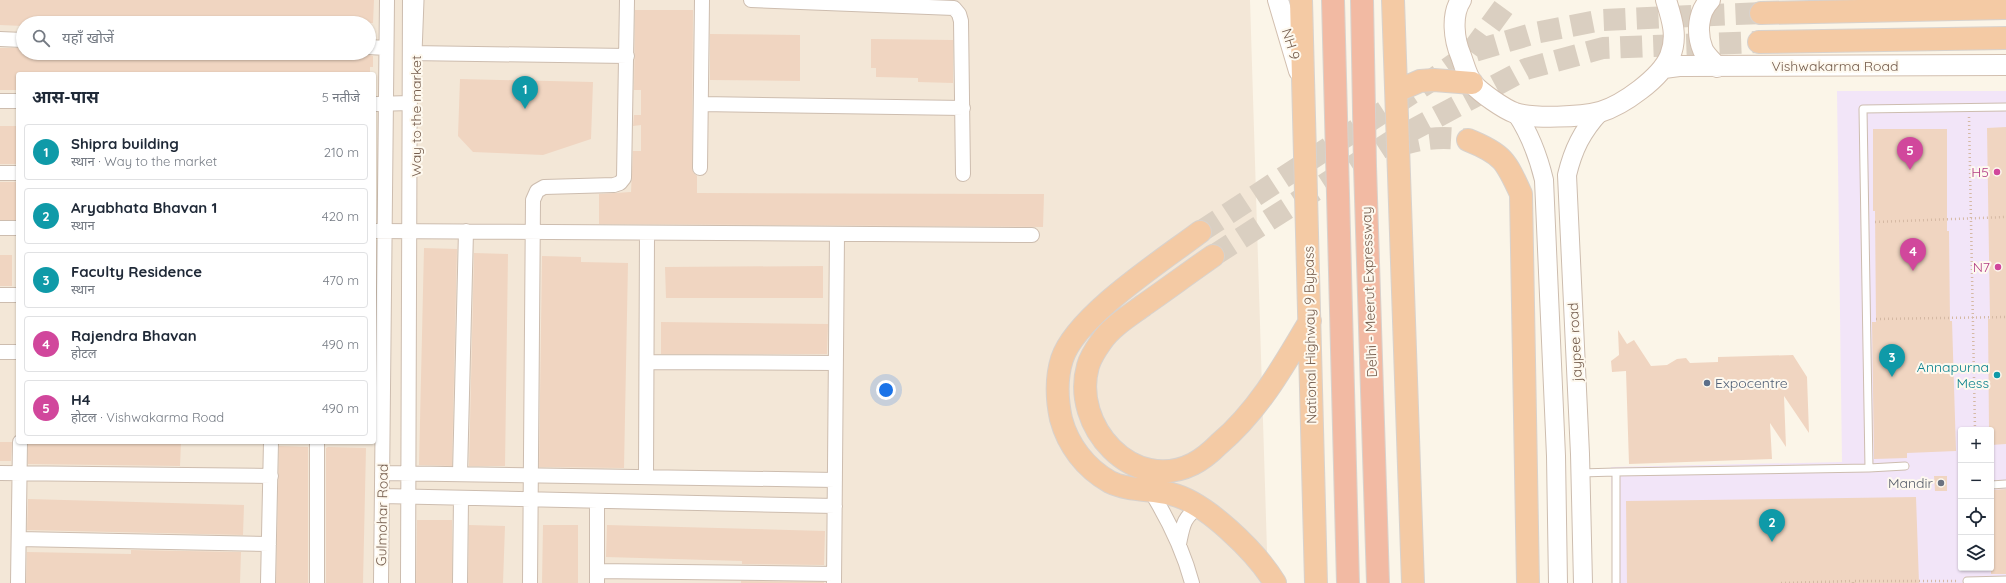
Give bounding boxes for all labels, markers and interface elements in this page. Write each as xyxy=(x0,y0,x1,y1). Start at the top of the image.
search box xyxy=(16,16,376,60)
street label: NH 9 xyxy=(1278,26,1304,62)
icon: search xyxy=(30,27,52,49)
text: यहाँ खोजें xyxy=(62,28,114,47)
street label: Way to the market xyxy=(407,55,425,177)
street label: Vishwakarma Road xyxy=(1771,57,1899,75)
pin: 1 xyxy=(512,76,538,109)
text: आस-पास xyxy=(32,86,99,107)
text: 5 नतीजे xyxy=(322,89,360,105)
text: Shipra building xyxy=(71,134,179,153)
pin: 5 xyxy=(1897,137,1923,170)
text: 1 xyxy=(43,144,49,160)
text: 210 m xyxy=(324,144,359,160)
text: स्थान · Way to the market xyxy=(71,153,217,169)
place label: H5 xyxy=(1971,163,1989,181)
marker: H5 xyxy=(1992,167,2002,177)
text: Aryabhata Bhavan 1 xyxy=(71,198,217,217)
street label: Delhi - Meerut Expressway xyxy=(1357,206,1381,378)
text: 2 xyxy=(42,208,50,224)
text: 420 m xyxy=(322,208,359,224)
text: स्थान xyxy=(71,217,95,233)
pin: 4 xyxy=(1900,238,1926,271)
street label: National Highway 9 Bypass xyxy=(1299,246,1321,424)
place label: N7 xyxy=(1973,258,1990,276)
text: Faculty Residence xyxy=(71,262,202,281)
marker: N7 xyxy=(1993,262,2003,272)
text: 3 xyxy=(43,272,49,288)
text: 470 m xyxy=(323,272,359,288)
text: स्थान xyxy=(71,281,95,297)
street label: jaypee road xyxy=(1564,302,1586,383)
text: Rajendra Bhavan xyxy=(71,326,197,345)
text: 4 xyxy=(42,336,50,352)
text: 490 m xyxy=(322,336,359,352)
pin: 3 xyxy=(1879,344,1905,377)
text: होटल xyxy=(71,345,97,361)
place label: Annapurna Mess xyxy=(1917,358,1989,392)
marker: Annapurna Mess xyxy=(1992,370,2002,380)
place label: Expocentre xyxy=(1715,374,1788,392)
marker: Expocentre xyxy=(1702,378,1712,388)
your location xyxy=(876,380,896,400)
text: H4 xyxy=(71,390,91,409)
text: 5 xyxy=(42,400,50,416)
text: 490 m xyxy=(322,400,359,416)
text: होटल · Vishwakarma Road xyxy=(71,409,224,425)
map controls xyxy=(1958,427,1994,571)
button: + xyxy=(1958,427,1994,463)
button: − xyxy=(1958,463,1994,499)
street label: Gulmohar Road xyxy=(372,464,392,566)
place label: Mandir xyxy=(1888,474,1934,492)
marker: Mandir xyxy=(1936,478,1946,488)
button: locate xyxy=(1958,499,1994,535)
pin: 2 xyxy=(1759,509,1785,542)
button: layers xyxy=(1958,535,1994,571)

